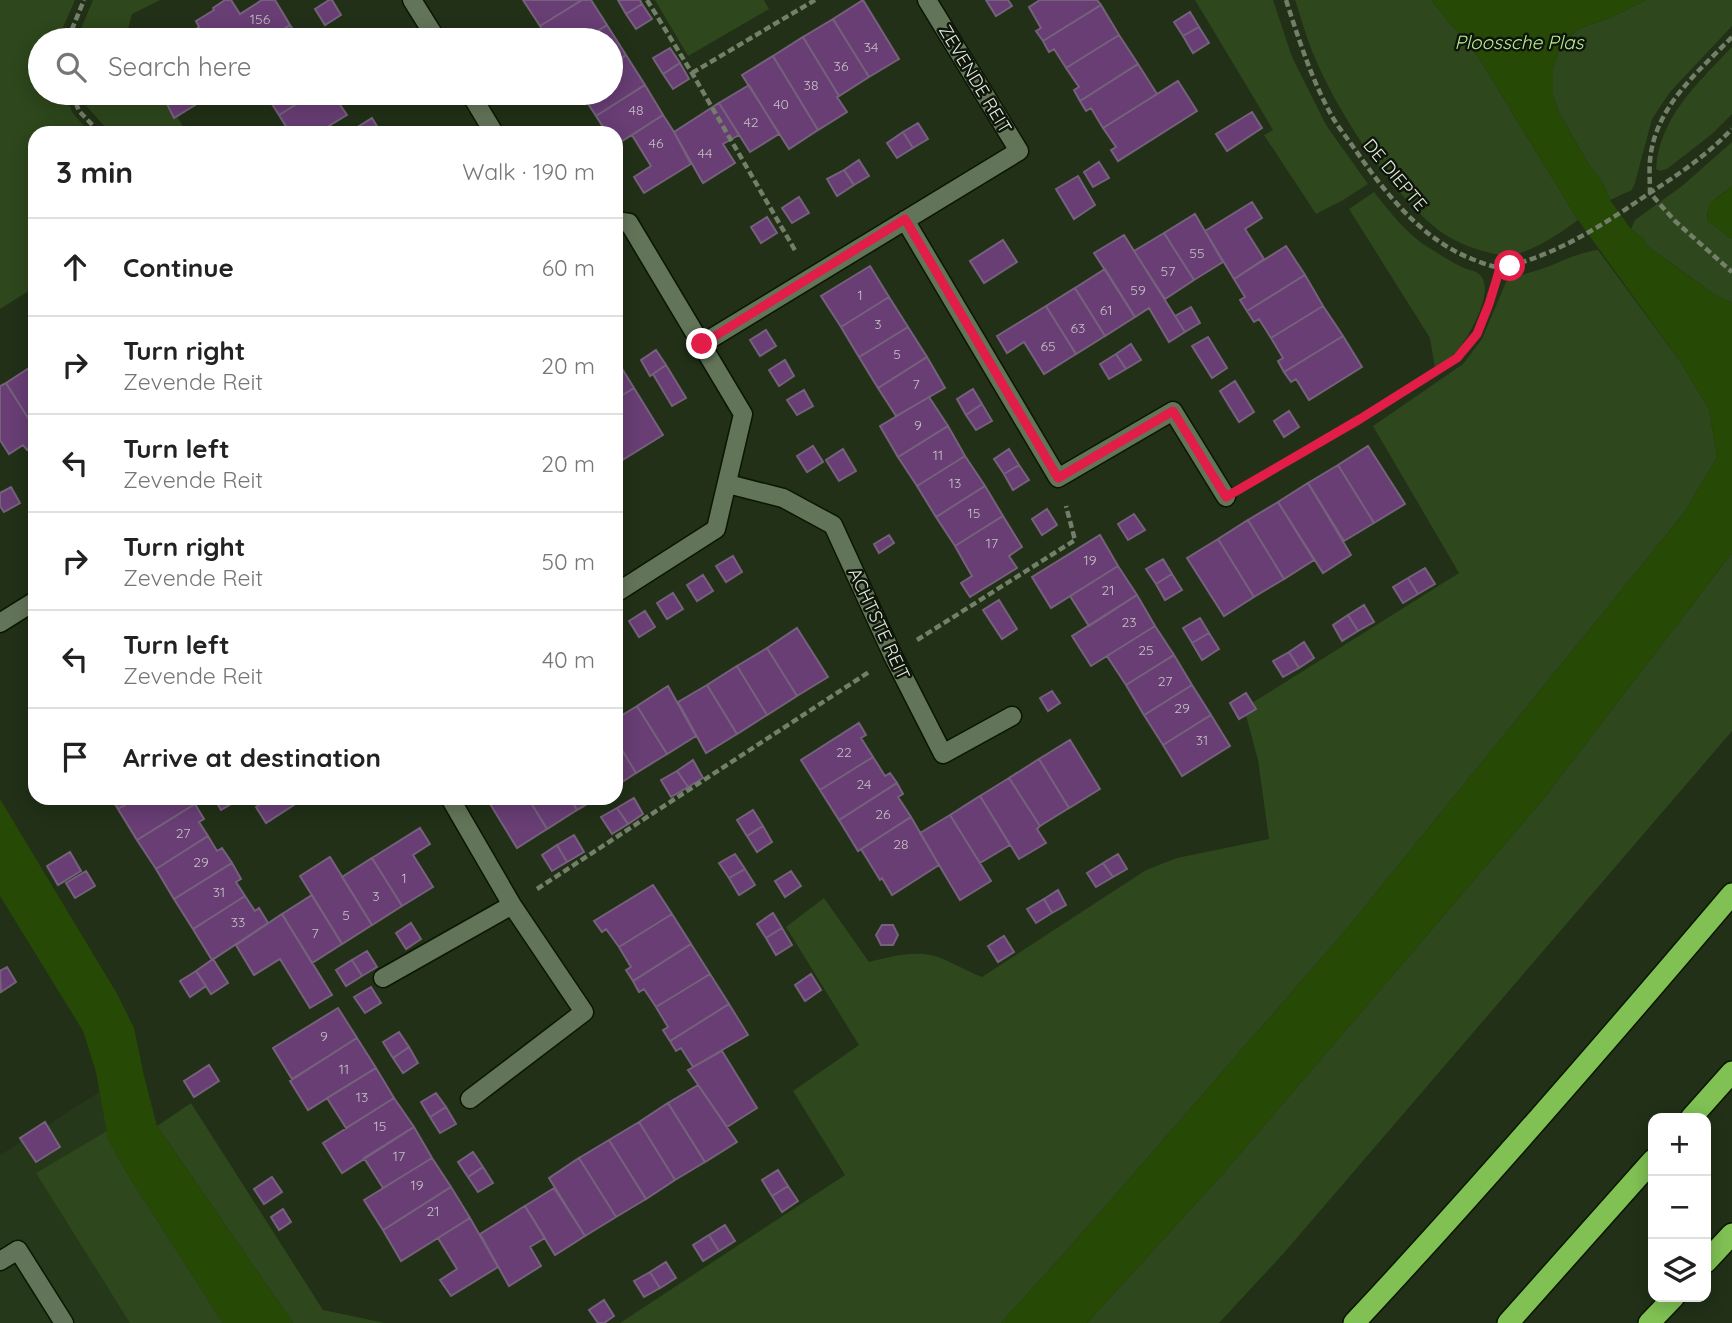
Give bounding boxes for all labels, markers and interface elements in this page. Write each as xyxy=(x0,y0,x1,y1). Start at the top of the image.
house number: 156 xyxy=(250,10,271,28)
street label: ZEVENDE REIT xyxy=(934,20,1017,137)
search box xyxy=(28,28,623,105)
water label: Ploossche Plas xyxy=(1455,30,1585,54)
house number: 34 xyxy=(864,38,878,56)
icon: search xyxy=(52,48,90,86)
text: Search here xyxy=(108,50,252,83)
house number: 36 xyxy=(834,57,849,75)
house number: 38 xyxy=(804,76,818,94)
house number: 40 xyxy=(773,95,789,113)
house number: 48 xyxy=(629,101,643,119)
house number: 42 xyxy=(743,113,759,131)
house number: 46 xyxy=(649,134,664,152)
street label: DE DIEPTE xyxy=(1358,134,1432,216)
house number: 44 xyxy=(698,144,712,162)
text: 3 min xyxy=(56,153,133,191)
text: Walk · 190 m xyxy=(462,157,595,186)
house number: 55 xyxy=(1189,244,1205,262)
icon: ahead xyxy=(56,248,94,286)
route start xyxy=(1494,250,1525,281)
text: Continue xyxy=(123,251,234,284)
text: 60 m xyxy=(542,253,595,282)
house number: 57 xyxy=(1161,262,1175,280)
house number: 59 xyxy=(1130,281,1146,299)
house number: 1 xyxy=(857,286,863,304)
house number: 61 xyxy=(1100,301,1112,319)
house number: 3 xyxy=(874,315,882,333)
house number: 63 xyxy=(1071,319,1085,337)
route end xyxy=(686,328,717,359)
text: Turn right xyxy=(123,334,245,367)
house number: 65 xyxy=(1040,337,1056,355)
house number: 5 xyxy=(893,345,901,363)
icon: right xyxy=(56,346,94,384)
text: 20 m xyxy=(541,351,595,380)
text: Zevende Reit xyxy=(123,367,263,396)
house number: 7 xyxy=(912,375,920,393)
house number: 9 xyxy=(914,416,922,434)
text: Turn left xyxy=(123,432,230,465)
icon: left xyxy=(56,444,94,482)
house number: 11 xyxy=(933,446,943,464)
text: 20 m xyxy=(541,449,595,478)
text: Zevende Reit xyxy=(123,465,263,494)
house number: 13 xyxy=(949,474,961,492)
house number: 15 xyxy=(968,504,980,522)
text: Turn right xyxy=(123,530,245,563)
house number: 17 xyxy=(986,534,998,552)
icon: right xyxy=(56,542,94,580)
text: 50 m xyxy=(542,547,595,576)
house number: 19 xyxy=(1084,551,1097,569)
text: Zevende Reit xyxy=(123,563,263,592)
street label: ACHTSTE REIT xyxy=(843,564,915,684)
house number: 21 xyxy=(1102,581,1114,599)
house number: 23 xyxy=(1121,613,1137,631)
text: Turn left xyxy=(123,628,230,661)
icon: left xyxy=(56,640,94,678)
house number: 25 xyxy=(1138,641,1154,659)
text: 40 m xyxy=(542,645,595,674)
text: Zevende Reit xyxy=(123,661,263,690)
house number: 27 xyxy=(1158,672,1172,690)
house number: 29 xyxy=(1174,699,1190,717)
house number: 31 xyxy=(1196,731,1208,749)
icon: arrive xyxy=(56,738,94,776)
text: Arrive at destination xyxy=(123,741,381,774)
house number: 22 xyxy=(836,743,852,761)
house number: 24 xyxy=(857,775,871,793)
house number: 26 xyxy=(875,805,891,823)
house number: 27 xyxy=(176,824,190,842)
house number: 28 xyxy=(893,835,909,853)
house number: 29 xyxy=(193,853,209,871)
house number: 1 xyxy=(401,869,407,887)
house number: 31 xyxy=(213,883,225,901)
house number: 3 xyxy=(372,887,380,905)
house number: 5 xyxy=(342,906,350,924)
house number: 33 xyxy=(231,913,245,931)
house number: 7 xyxy=(311,924,319,942)
house number: 9 xyxy=(320,1027,328,1045)
house number: 11 xyxy=(339,1060,349,1078)
house number: 13 xyxy=(356,1088,368,1106)
map controls xyxy=(1648,1113,1711,1302)
button: + xyxy=(1648,1113,1711,1176)
house number: 15 xyxy=(374,1117,386,1135)
house number: 17 xyxy=(393,1147,405,1165)
house number: 19 xyxy=(411,1176,424,1194)
button: − xyxy=(1648,1176,1711,1239)
house number: 21 xyxy=(427,1202,439,1220)
button: layers xyxy=(1648,1239,1711,1302)

